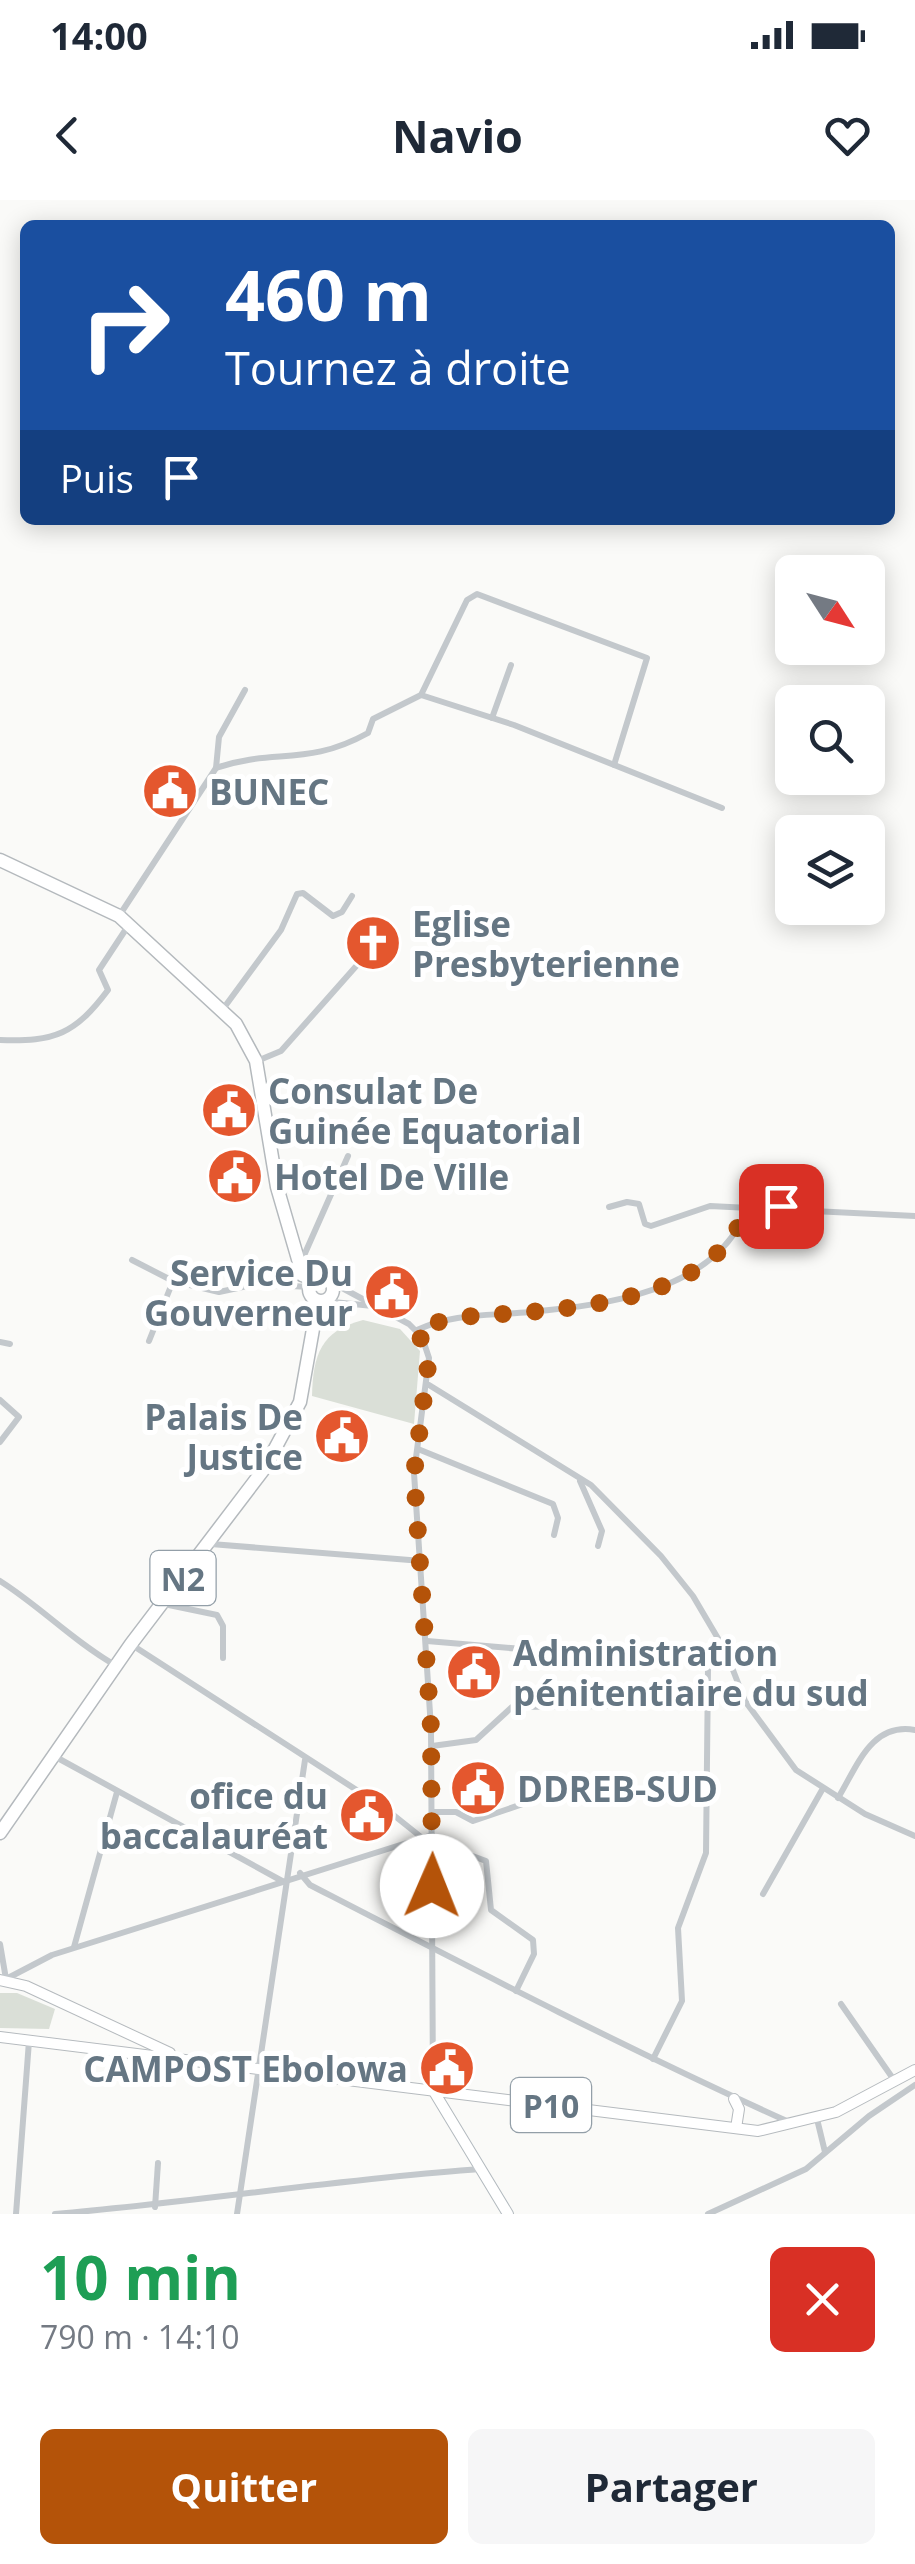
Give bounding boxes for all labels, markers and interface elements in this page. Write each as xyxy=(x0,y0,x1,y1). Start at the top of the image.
text: 14:00 xyxy=(50,9,148,61)
text: Navio xyxy=(392,105,523,166)
icon: back xyxy=(40,108,95,163)
icon: heart xyxy=(820,108,875,163)
text: 460 m xyxy=(225,246,432,342)
icon: right xyxy=(60,260,190,390)
text: Tournez à droite xyxy=(225,337,571,398)
icon: arrive xyxy=(154,450,209,505)
text: Puis xyxy=(60,452,134,504)
north arrow xyxy=(775,555,885,665)
map controls xyxy=(775,555,885,925)
button: search xyxy=(775,685,885,795)
public building icon: BUNEC xyxy=(140,761,200,821)
place label: BUNEC xyxy=(209,768,329,815)
button: layers xyxy=(775,815,885,925)
place label: Eglise Presbyterienne xyxy=(412,900,680,987)
church icon: Eglise Presbyterienne xyxy=(343,913,403,973)
place label: Consulat De Guinée Equatorial xyxy=(268,1067,582,1154)
public building icon: Consulat De Guinée Equatorial xyxy=(199,1080,259,1140)
public building icon: Hotel De Ville xyxy=(205,1146,265,1206)
place label: Hotel De Ville xyxy=(274,1153,509,1200)
pin xyxy=(739,1164,824,1249)
icon: arrive xyxy=(754,1179,809,1234)
place label: Service Du Gouverneur xyxy=(144,1249,353,1336)
public building icon: Service Du Gouverneur xyxy=(362,1262,422,1322)
place label: Palais De Justice xyxy=(144,1393,303,1480)
public building icon: Palais De Justice xyxy=(312,1406,372,1466)
road number: N2 xyxy=(150,1551,216,1605)
place label: Administration pénitentiaire du sud xyxy=(513,1629,869,1716)
public building icon: Administration pénitentiaire du sud xyxy=(444,1642,504,1702)
public building icon: DDREB-SUD xyxy=(448,1758,508,1818)
place label: DDREB-SUD xyxy=(517,1765,718,1812)
place label: ofice du baccalauréat xyxy=(100,1772,328,1859)
public building icon: ofice du baccalauréat xyxy=(337,1785,397,1845)
position arrow xyxy=(380,1834,484,1938)
public building icon: CAMPOST Ebolowa xyxy=(417,2038,477,2098)
place label: CAMPOST Ebolowa xyxy=(83,2045,408,2092)
road number: P10 xyxy=(511,2078,591,2132)
text: 10 min xyxy=(40,2236,241,2318)
button: close xyxy=(770,2247,875,2352)
text: 790 m · 14:10 xyxy=(40,2315,239,2358)
button: Quitter xyxy=(40,2429,448,2544)
button: Partager xyxy=(468,2429,875,2544)

